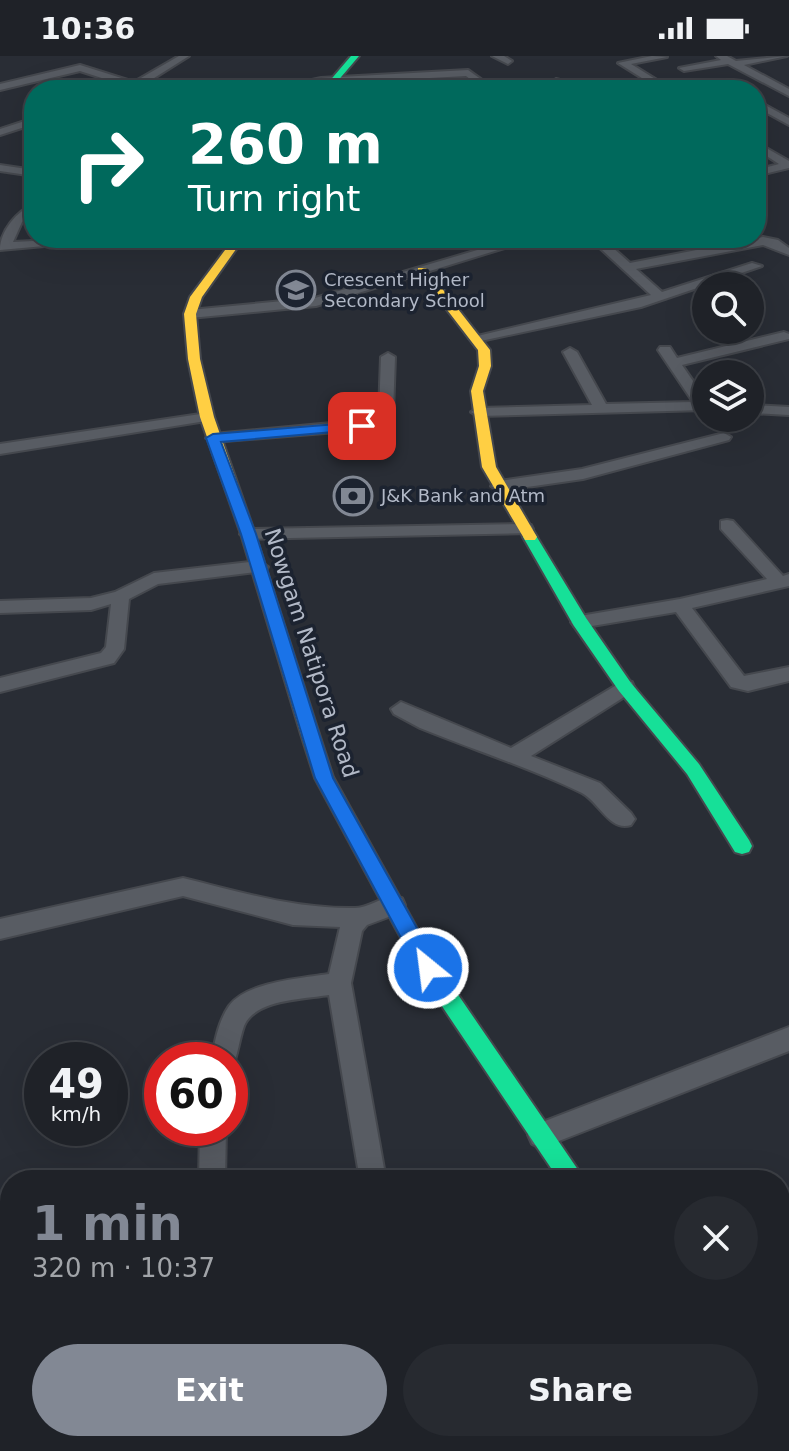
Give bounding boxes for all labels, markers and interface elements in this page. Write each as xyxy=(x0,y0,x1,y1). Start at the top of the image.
text: 10:36 xyxy=(40,11,136,46)
text: 260 m xyxy=(188,111,383,176)
icon: right xyxy=(56,112,160,216)
text: Turn right xyxy=(188,178,360,219)
school or university icon: Crescent Higher Secondary School xyxy=(275,269,317,311)
place label: Crescent Higher Secondary School xyxy=(324,269,485,311)
map controls xyxy=(692,272,764,432)
button: search xyxy=(692,272,764,344)
button: layers xyxy=(692,360,764,432)
pin xyxy=(328,392,396,460)
icon: arrive xyxy=(340,404,384,448)
bank icon: J&K Bank and Atm xyxy=(332,475,374,517)
place label: J&K Bank and Atm xyxy=(380,485,545,506)
street label: Nowgam Natipora Road xyxy=(259,525,364,781)
position arrow xyxy=(386,926,470,1010)
speed limit sign: 60 xyxy=(144,1042,248,1146)
text: 49 xyxy=(48,1061,104,1107)
text: km/h xyxy=(51,1102,101,1126)
text: 1 min xyxy=(32,1195,183,1251)
button: close xyxy=(674,1196,758,1280)
text: 320 m · 10:37 xyxy=(32,1253,215,1283)
button: Exit xyxy=(32,1344,387,1436)
button: Share xyxy=(403,1344,758,1436)

